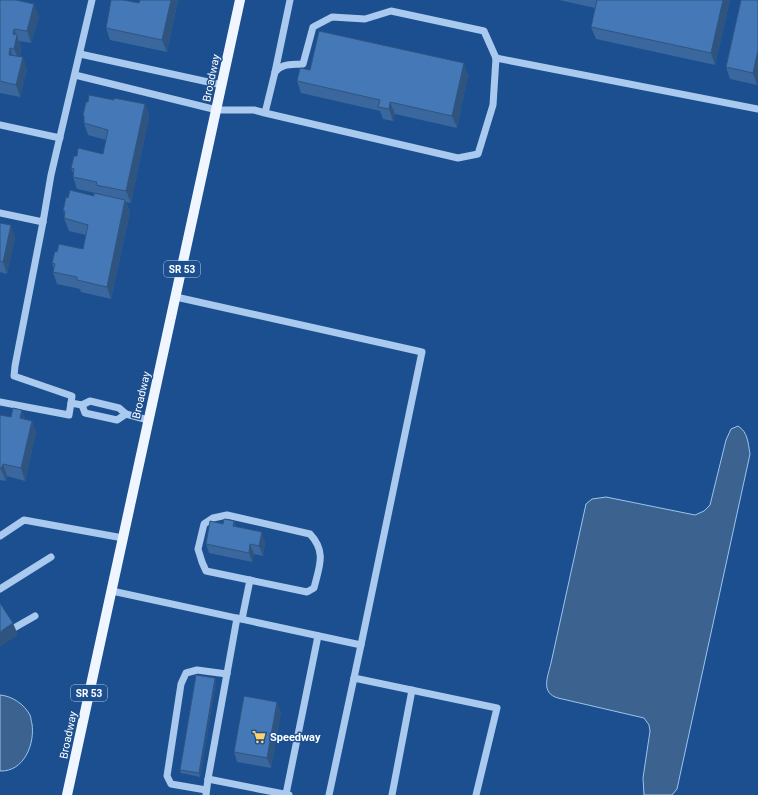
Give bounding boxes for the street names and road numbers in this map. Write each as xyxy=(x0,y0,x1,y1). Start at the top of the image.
street label: Broadway xyxy=(200,52,223,103)
road number: SR 53 xyxy=(164,261,200,277)
street label: Broadway xyxy=(130,369,153,420)
road number: SR 53 xyxy=(71,685,107,701)
street label: Broadway xyxy=(57,709,80,760)

